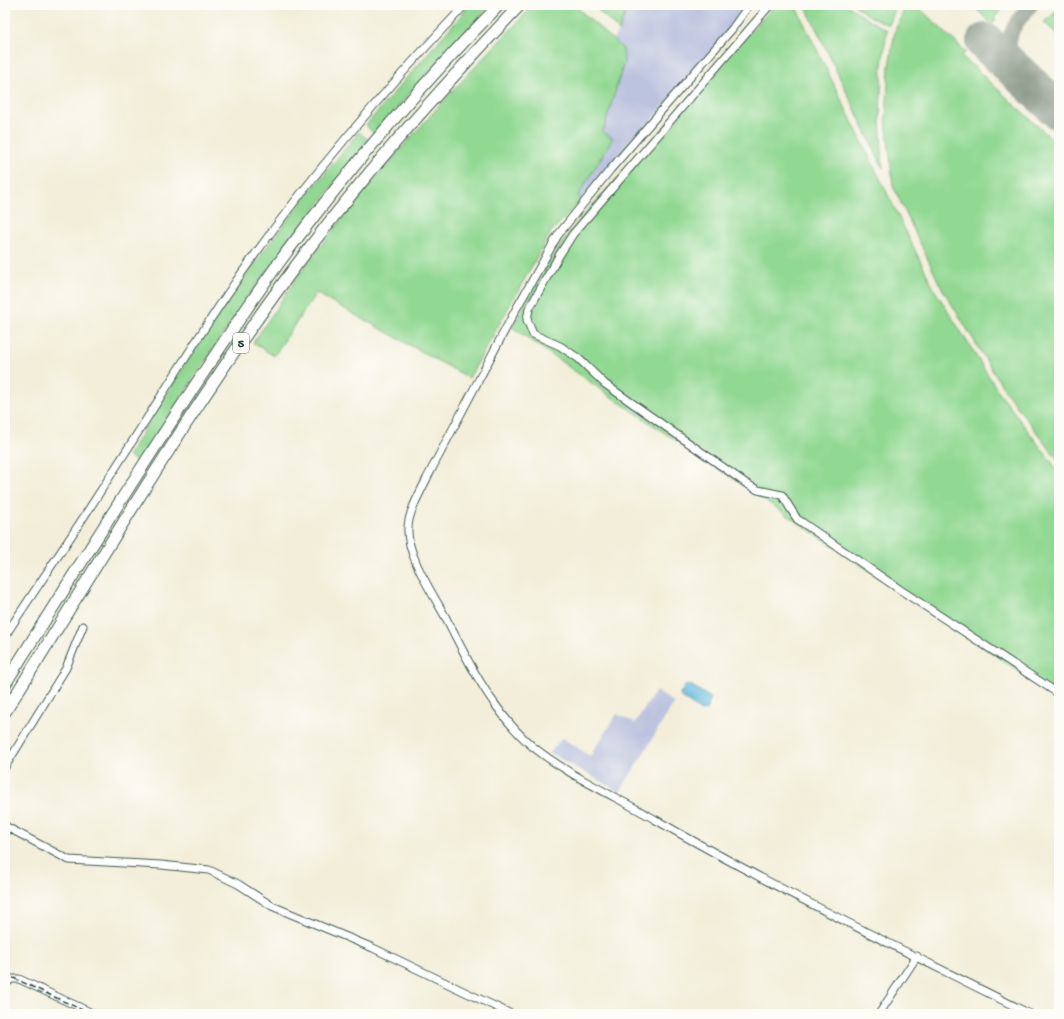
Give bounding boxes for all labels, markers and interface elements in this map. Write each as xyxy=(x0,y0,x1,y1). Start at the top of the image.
road number: 5 xyxy=(233,333,249,353)

